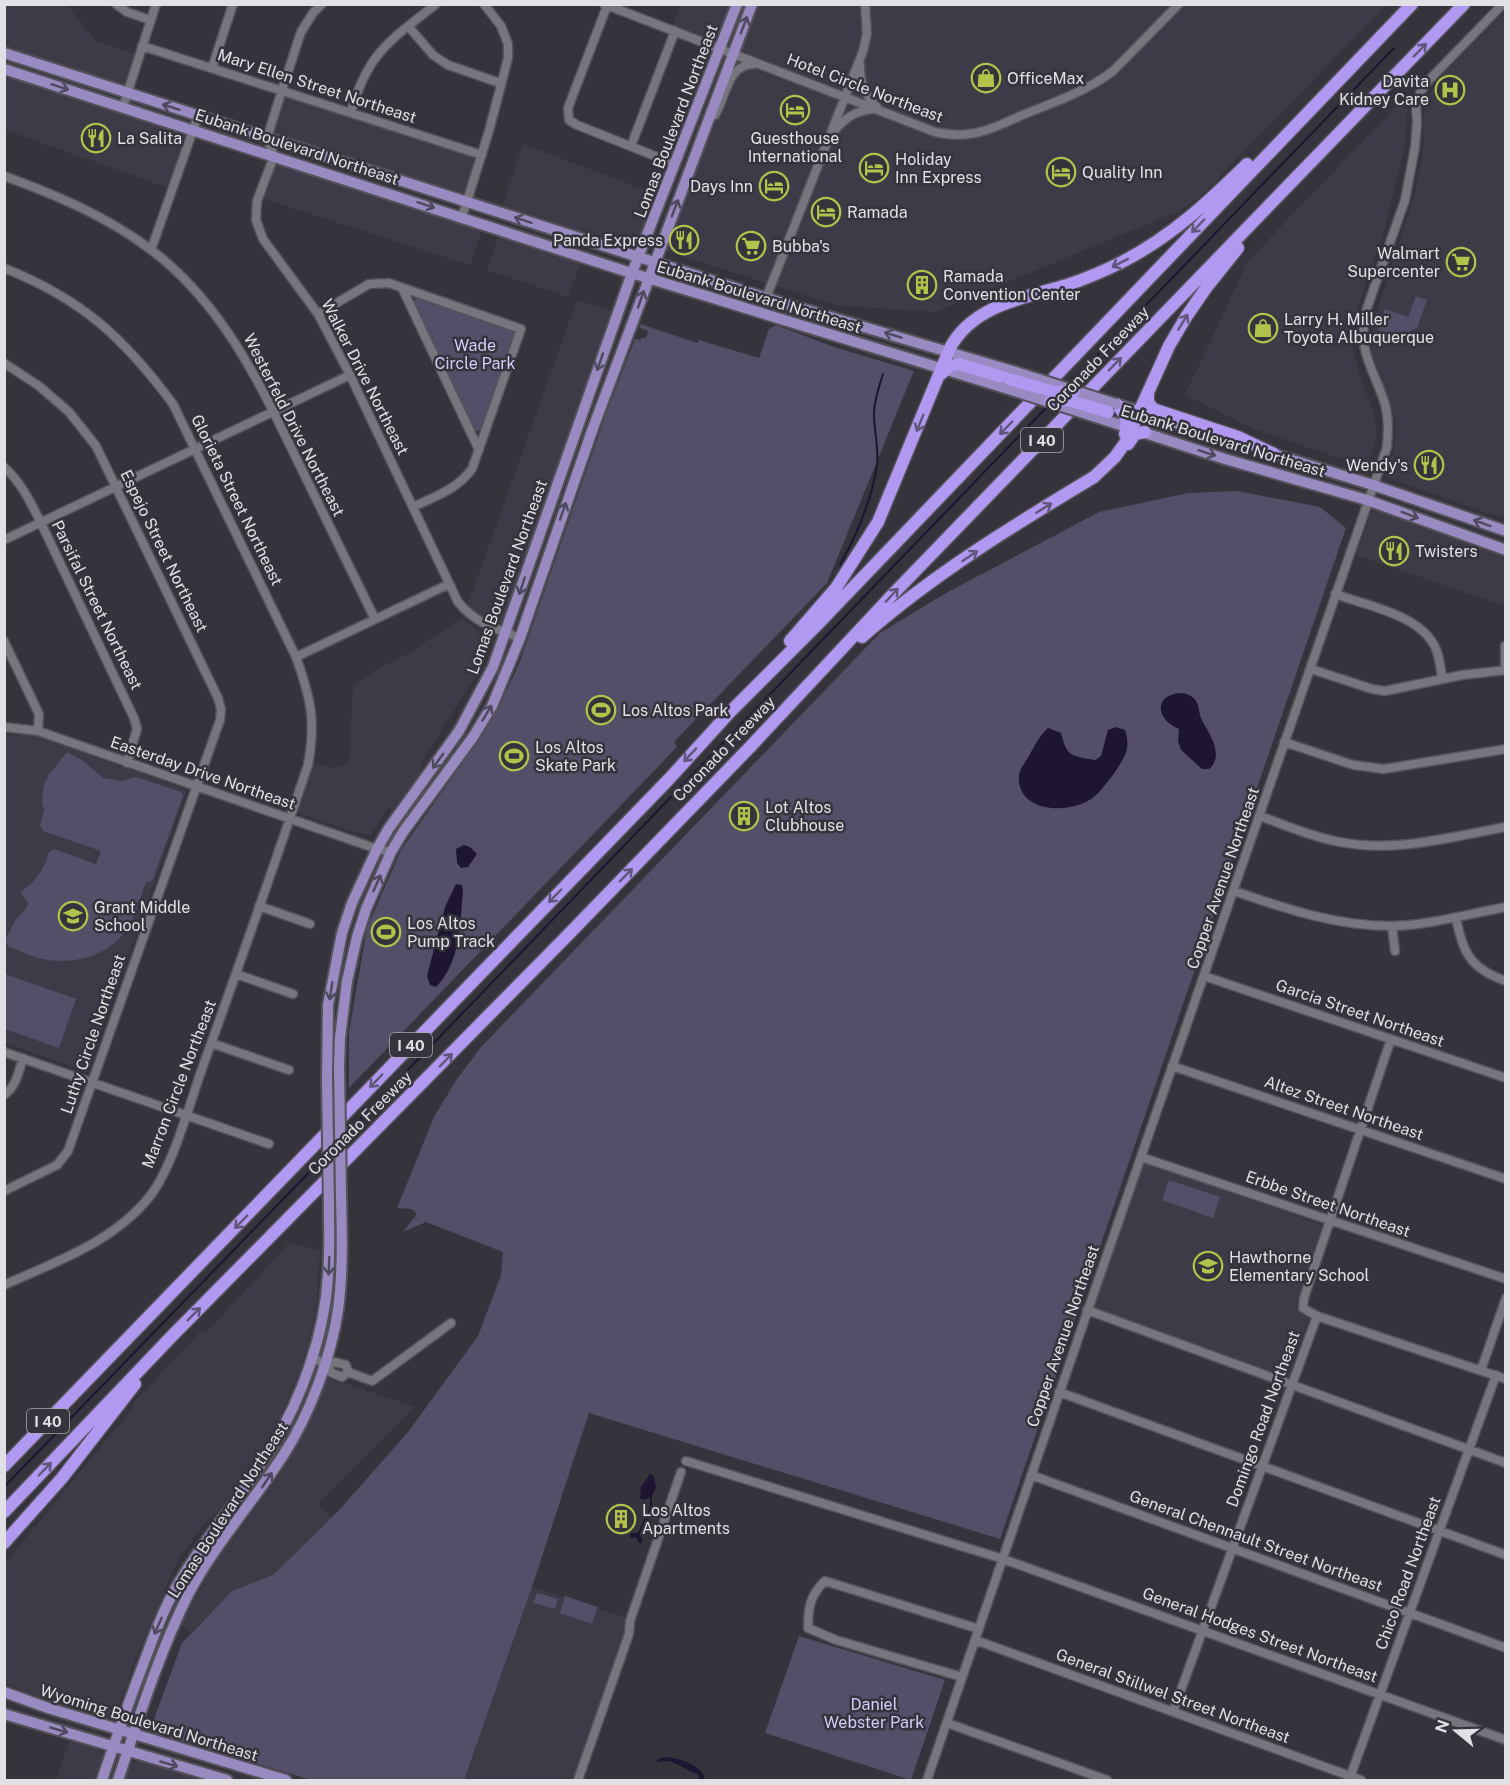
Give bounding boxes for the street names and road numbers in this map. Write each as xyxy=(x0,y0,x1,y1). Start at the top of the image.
street label: Lomas Boulevard Northeast xyxy=(630,22,722,220)
street label: Mary Ellen Street Northeast xyxy=(215,45,419,127)
street label: Hotel Circle Northeast xyxy=(784,49,946,127)
street label: Eubank Boulevard Northeast xyxy=(193,105,401,189)
street label: Eubank Boulevard Northeast xyxy=(654,257,864,337)
street label: Walker Drive Northeast xyxy=(317,296,413,458)
street label: Coronado Freeway xyxy=(1043,302,1153,415)
street label: Westerfeld Drive Northeast xyxy=(240,330,348,520)
street label: Eubank Boulevard Northeast xyxy=(1118,401,1328,481)
street label: Glorieta Street Northeast xyxy=(187,411,287,589)
road number: I 40 xyxy=(1021,428,1063,452)
street label: Espejo Street Northeast xyxy=(116,467,212,635)
street label: Lomas Boulevard Northeast xyxy=(463,477,551,677)
street label: Parsifal Street Northeast xyxy=(48,517,146,693)
street label: Coronado Freeway xyxy=(669,692,779,805)
street label: Easterday Drive Northeast xyxy=(108,732,298,814)
street label: Copper Avenue Northeast xyxy=(1183,784,1263,972)
street label: Luthy Circle Northeast xyxy=(57,952,129,1116)
street label: Garcia Street Northeast xyxy=(1273,975,1447,1051)
street label: Marron Circle Northeast xyxy=(138,997,220,1171)
road number: I 40 xyxy=(390,1033,432,1057)
street label: Coronado Freeway xyxy=(304,1067,416,1179)
street label: Altez Street Northeast xyxy=(1262,1072,1426,1144)
street label: Erbbe Street Northeast xyxy=(1243,1167,1413,1241)
street label: Copper Avenue Northeast xyxy=(1023,1242,1103,1430)
street label: Domingo Road Northeast xyxy=(1222,1328,1304,1510)
road number: I 40 xyxy=(27,1409,69,1433)
street label: Lomas Boulevard Northeast xyxy=(164,1419,292,1601)
street label: General Chennault Street Northeast xyxy=(1127,1486,1385,1596)
street label: Chico Road Northeast xyxy=(1371,1494,1445,1652)
street label: General Hodges Street Northeast xyxy=(1140,1583,1380,1687)
street label: General Stillwel Street Northeast xyxy=(1053,1645,1293,1747)
street label: Wyoming Boulevard Northeast xyxy=(38,1681,260,1765)

